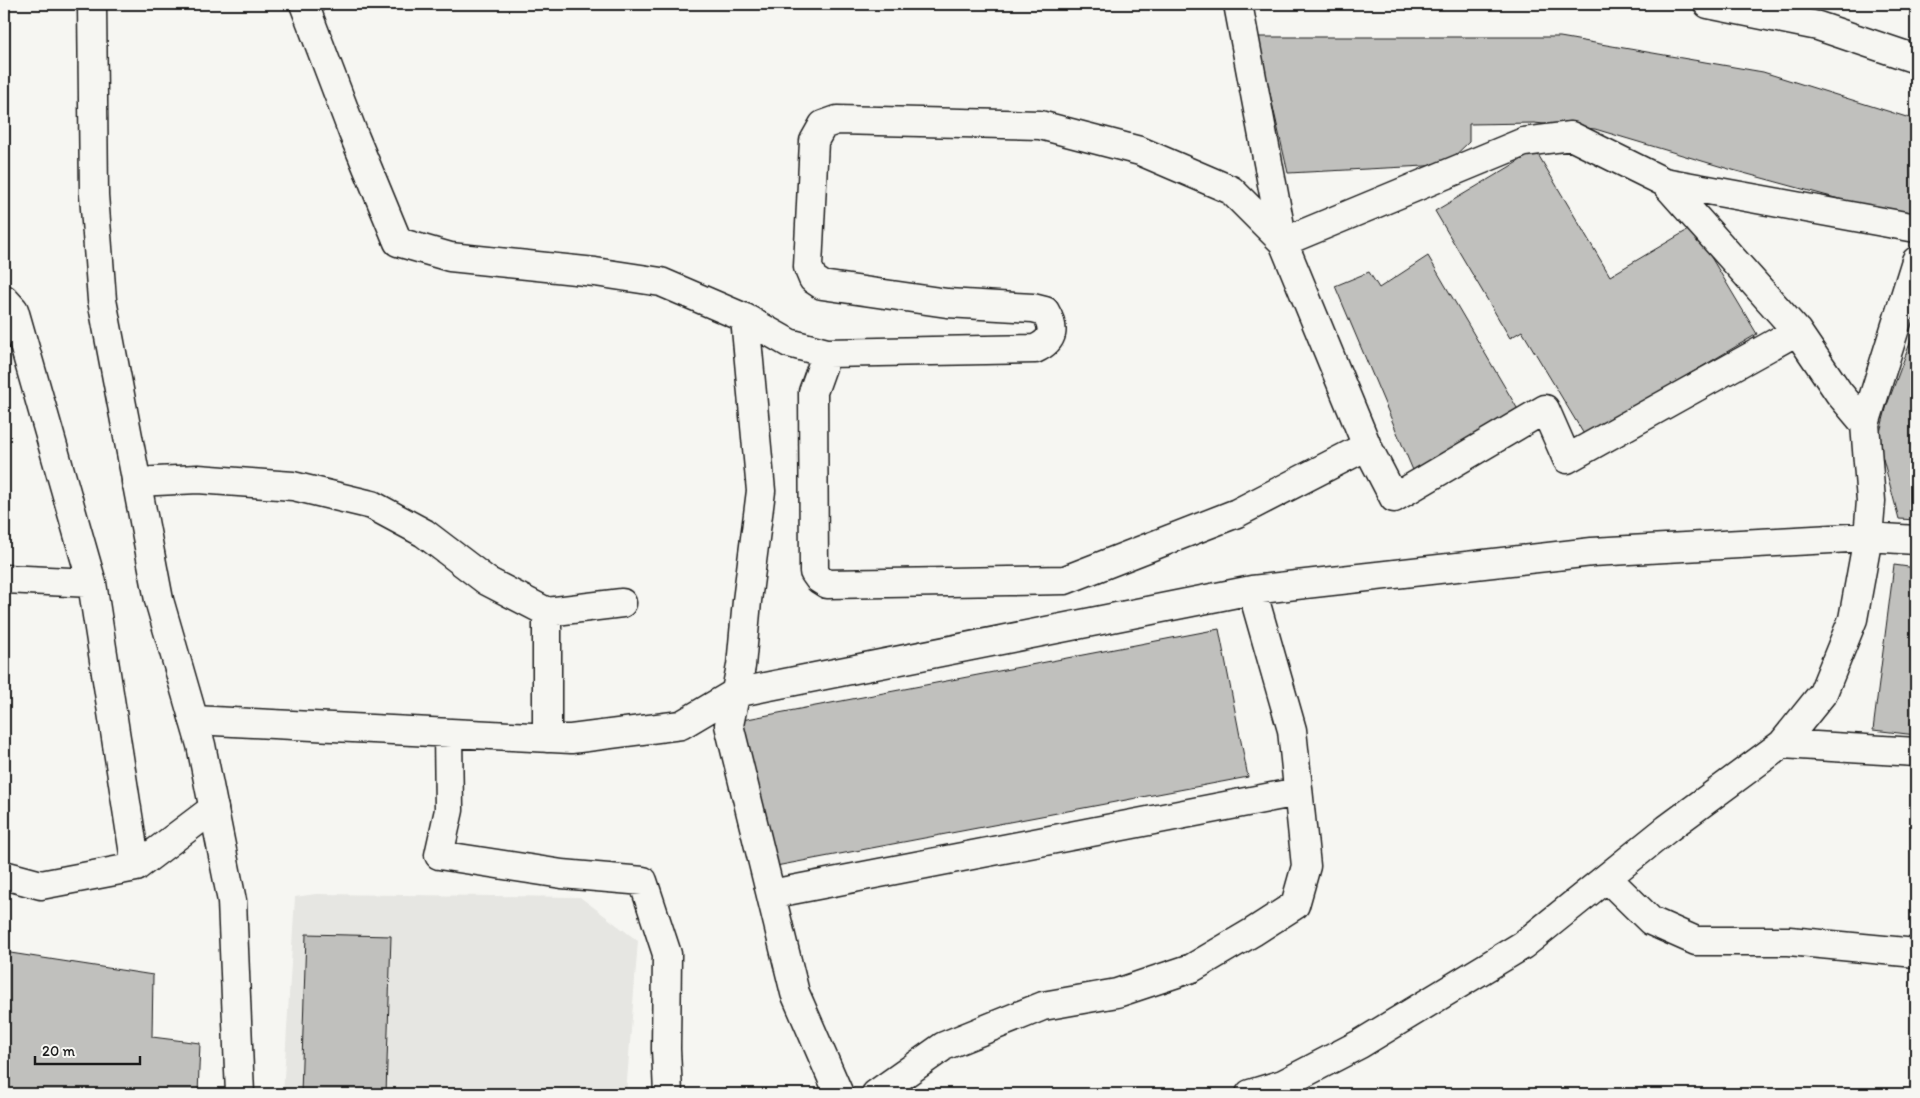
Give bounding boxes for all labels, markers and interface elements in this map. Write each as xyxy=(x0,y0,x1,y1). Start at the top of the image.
scale bar xyxy=(35,1033,140,1065)
text: 20 m xyxy=(42,1042,76,1060)

